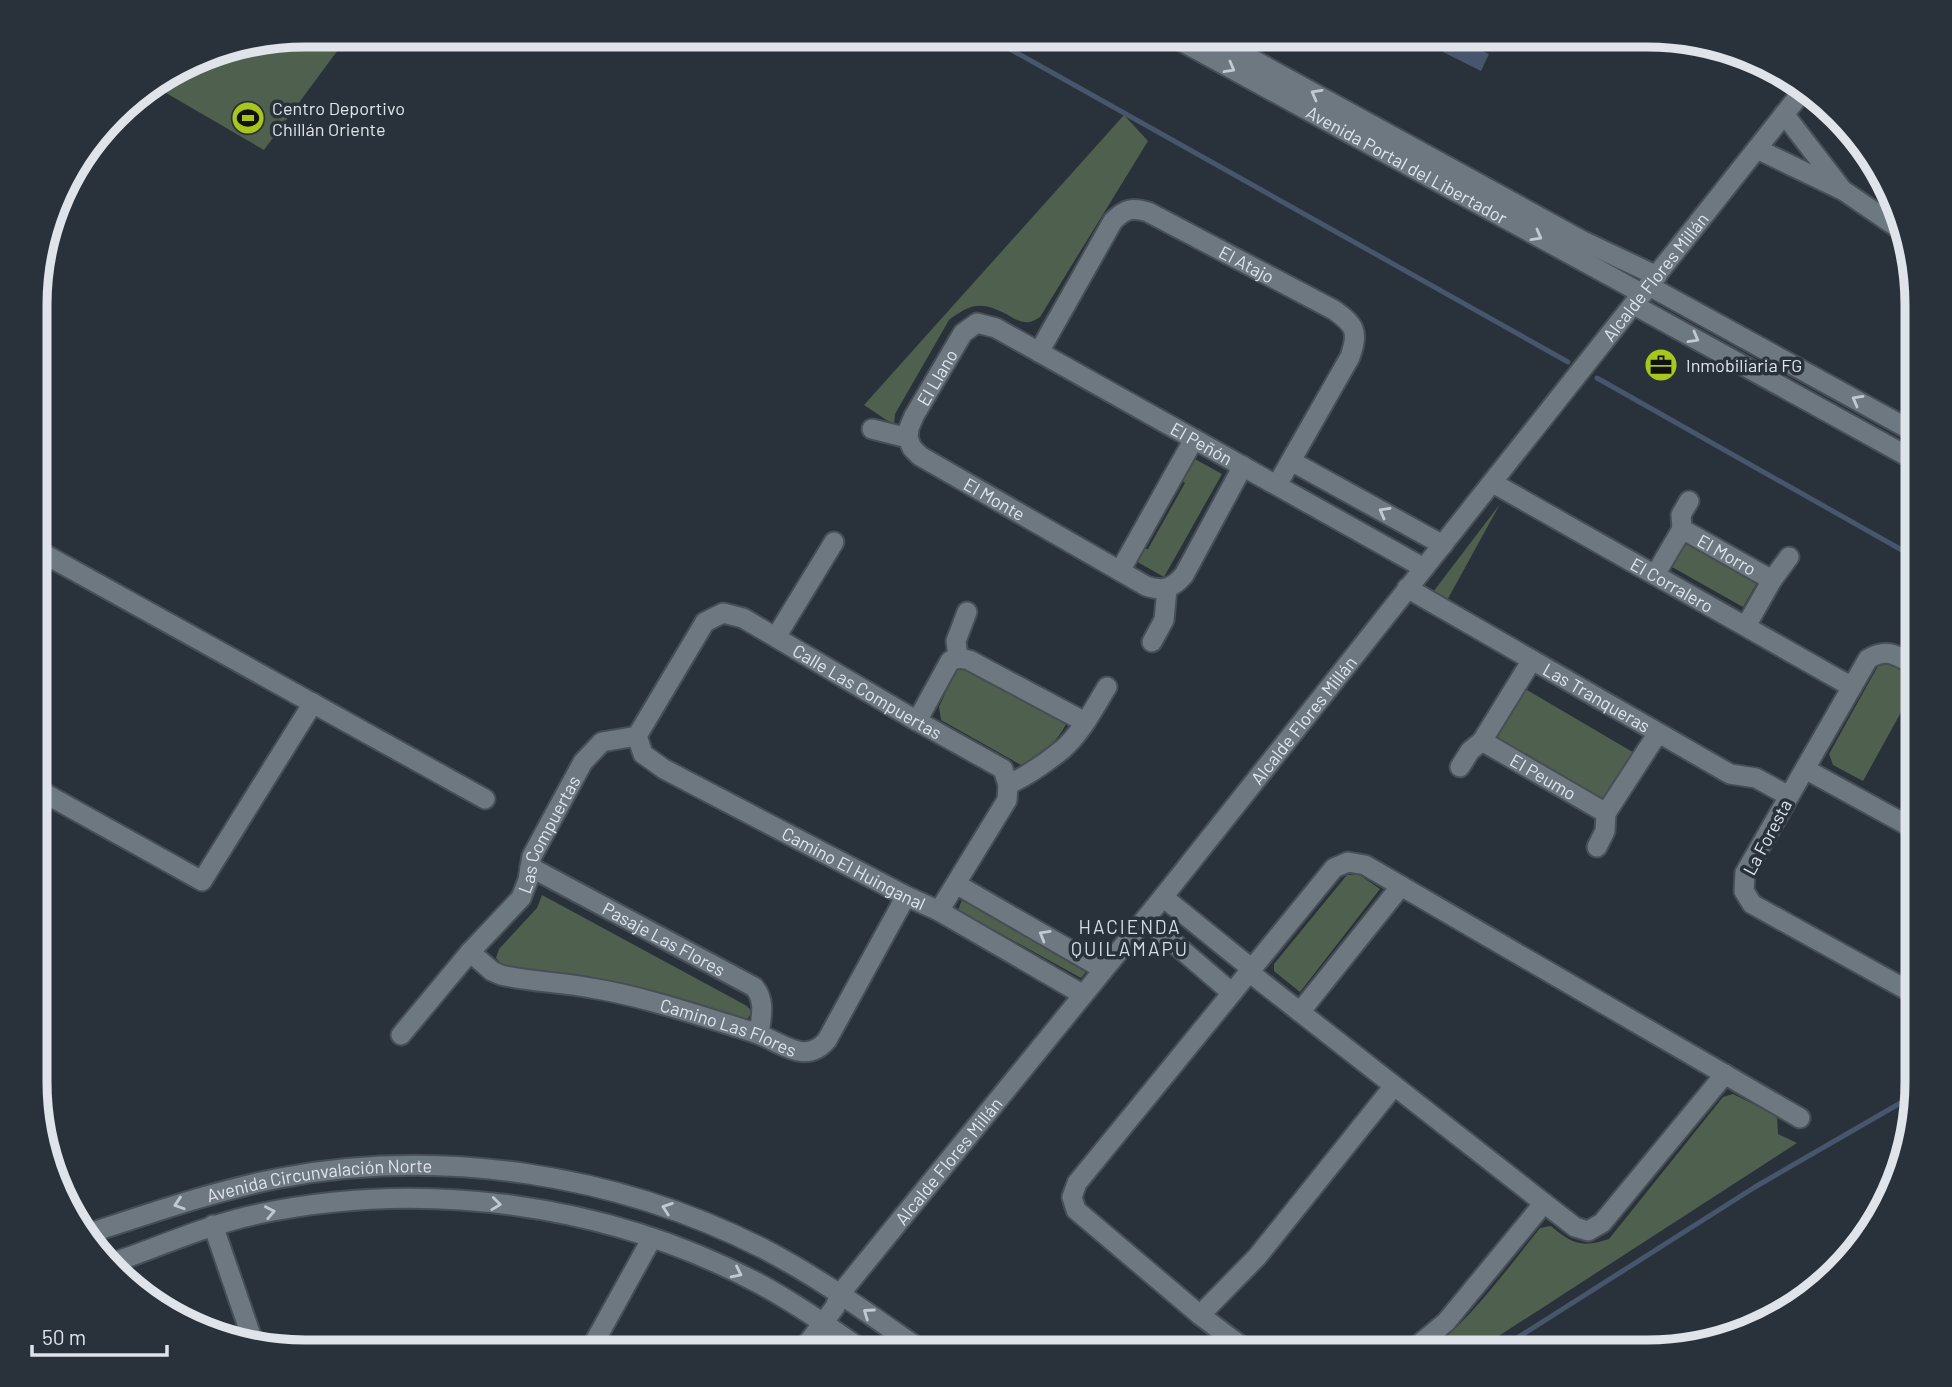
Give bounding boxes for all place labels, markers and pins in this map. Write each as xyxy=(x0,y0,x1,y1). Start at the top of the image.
place label: Centro Deportivo Chillán Oriente xyxy=(272,97,405,140)
sports icon: Centro Deportivo Chillán Oriente xyxy=(229,99,267,137)
office icon: Inmobiliaria FG xyxy=(1642,346,1680,384)
place label: Inmobiliaria FG xyxy=(1686,354,1802,376)

